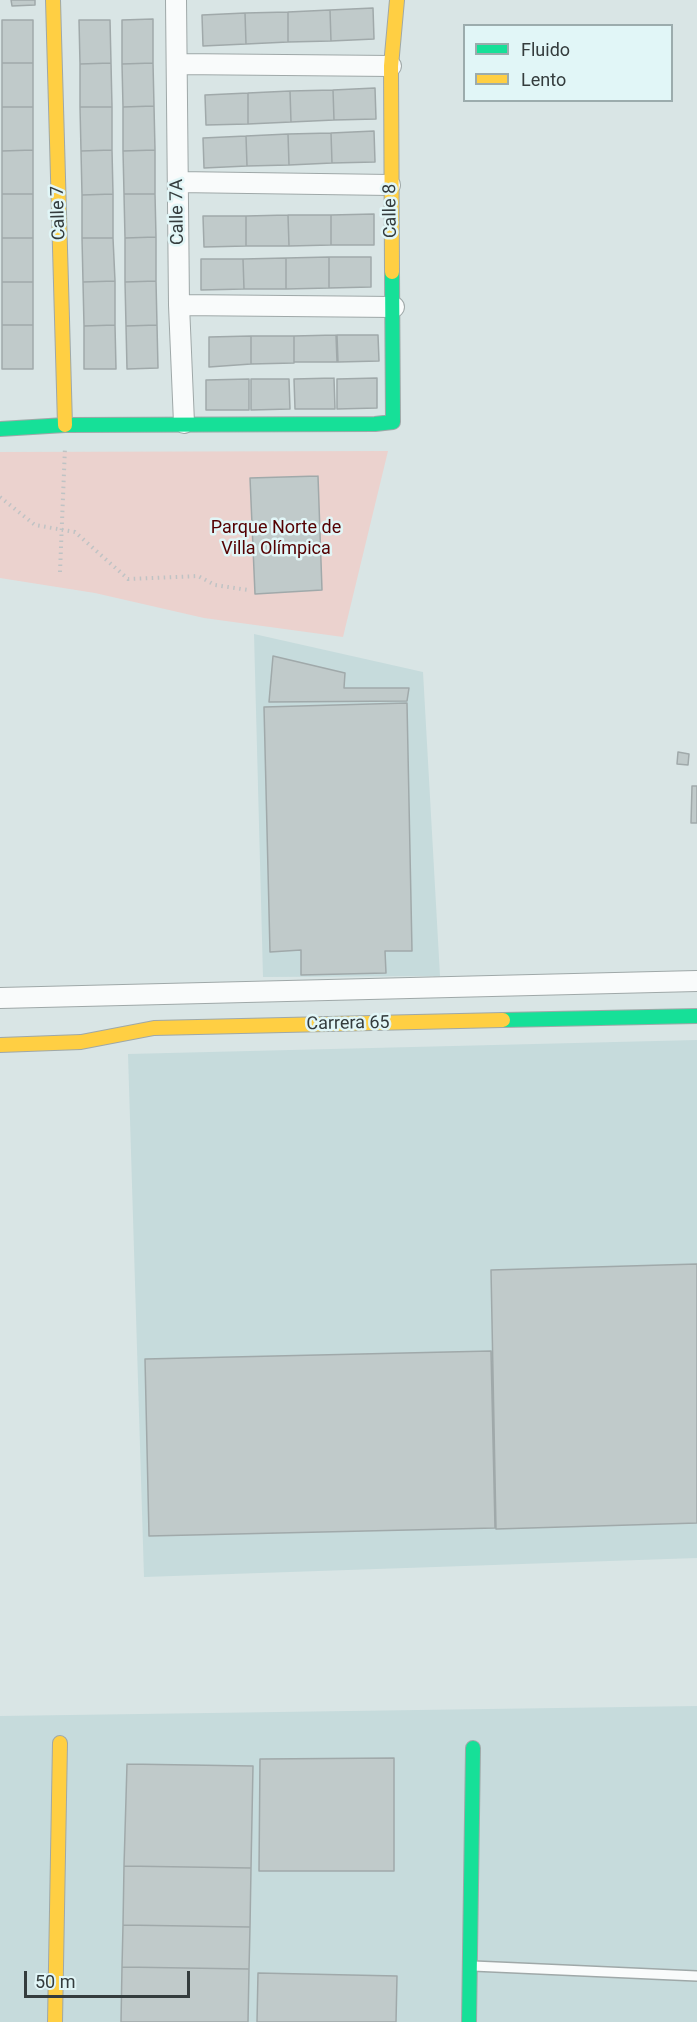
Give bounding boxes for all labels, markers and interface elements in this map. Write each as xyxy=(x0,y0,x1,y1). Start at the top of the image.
legend xyxy=(463,24,673,102)
text: Fluido xyxy=(521,39,570,60)
text: Lento xyxy=(521,69,566,90)
street label: Calle 7A xyxy=(167,179,189,245)
street label: Calle 8 xyxy=(380,184,402,238)
street label: Calle 7 xyxy=(47,185,71,241)
park label: Parque Norte de Villa Olímpica xyxy=(211,517,341,560)
street label: Carrera 65 xyxy=(306,1012,390,1036)
scale bar xyxy=(27,1959,194,1997)
text: 50 m xyxy=(35,1971,75,1992)

